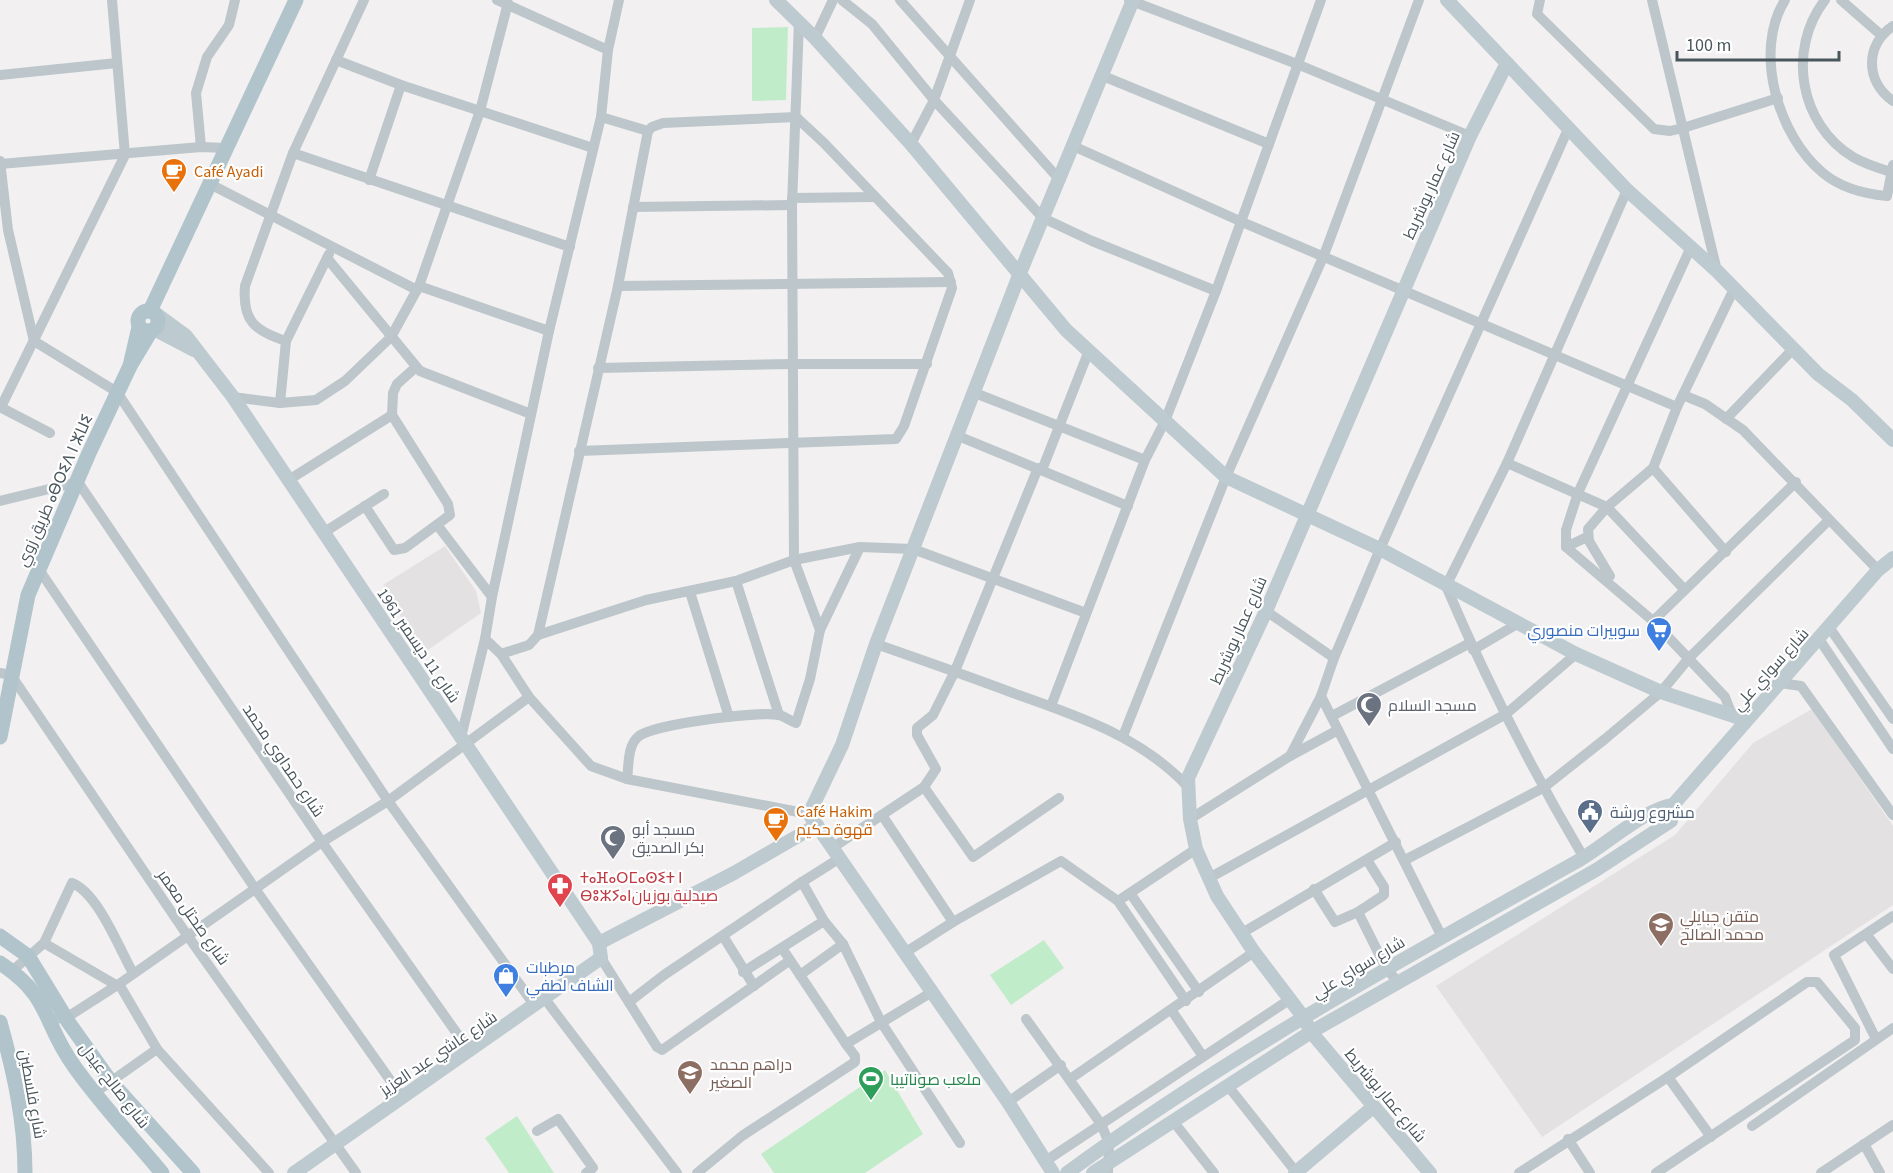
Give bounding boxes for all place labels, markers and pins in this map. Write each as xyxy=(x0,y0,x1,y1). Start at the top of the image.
cafe icon: Café Ayadi xyxy=(159,156,189,194)
place label: Café Ayadi xyxy=(194,161,263,183)
supermarket icon: سوبيرات منصوري xyxy=(1644,615,1674,653)
place label: سوبيرات منصوري xyxy=(1527,620,1640,644)
mosque icon: مسجد السلام xyxy=(1354,690,1384,728)
place label: مسجد السلام xyxy=(1388,695,1477,717)
public building icon: مشروع ورشة xyxy=(1575,797,1605,835)
place label: Café Hakim قهوة حكيم xyxy=(796,801,873,841)
place label: مشروع ورشة xyxy=(1610,802,1695,824)
cafe icon: Café Hakim قهوة حكيم xyxy=(761,805,791,843)
place label: مسجد أبو بكر الصديق xyxy=(632,819,704,859)
mosque icon: مسجد أبو بكر الصديق xyxy=(598,823,628,861)
place label: ⵜⴰⴼⴰⵔⵎⴰⵙⵉⵜ ⵏ ⴱⵓⵣⵢⴰⵏصيدلية بوزيان xyxy=(580,867,718,907)
pharmacy icon: ⵜⴰⴼⴰⵔⵎⴰⵙⵉⵜ ⵏ ⴱⵓⵣⵢⴰⵏصيدلية بوزيان xyxy=(545,871,575,909)
place label: متقن جبايلي محمد الصالح xyxy=(1680,906,1764,946)
school or university icon: متقن جبايلي محمد الصالح xyxy=(1646,910,1676,948)
place label: مرطبات الشاف لطفي xyxy=(526,957,614,999)
shop icon: مرطبات الشاف لطفي xyxy=(491,961,521,999)
place label: دراهم محمد الصغير xyxy=(709,1054,792,1094)
school or university icon: دراهم محمد الصغير xyxy=(675,1058,705,1096)
sports icon: ملعب صوناتيبا xyxy=(856,1064,886,1102)
place label: ملعب صوناتيبا xyxy=(890,1069,981,1091)

